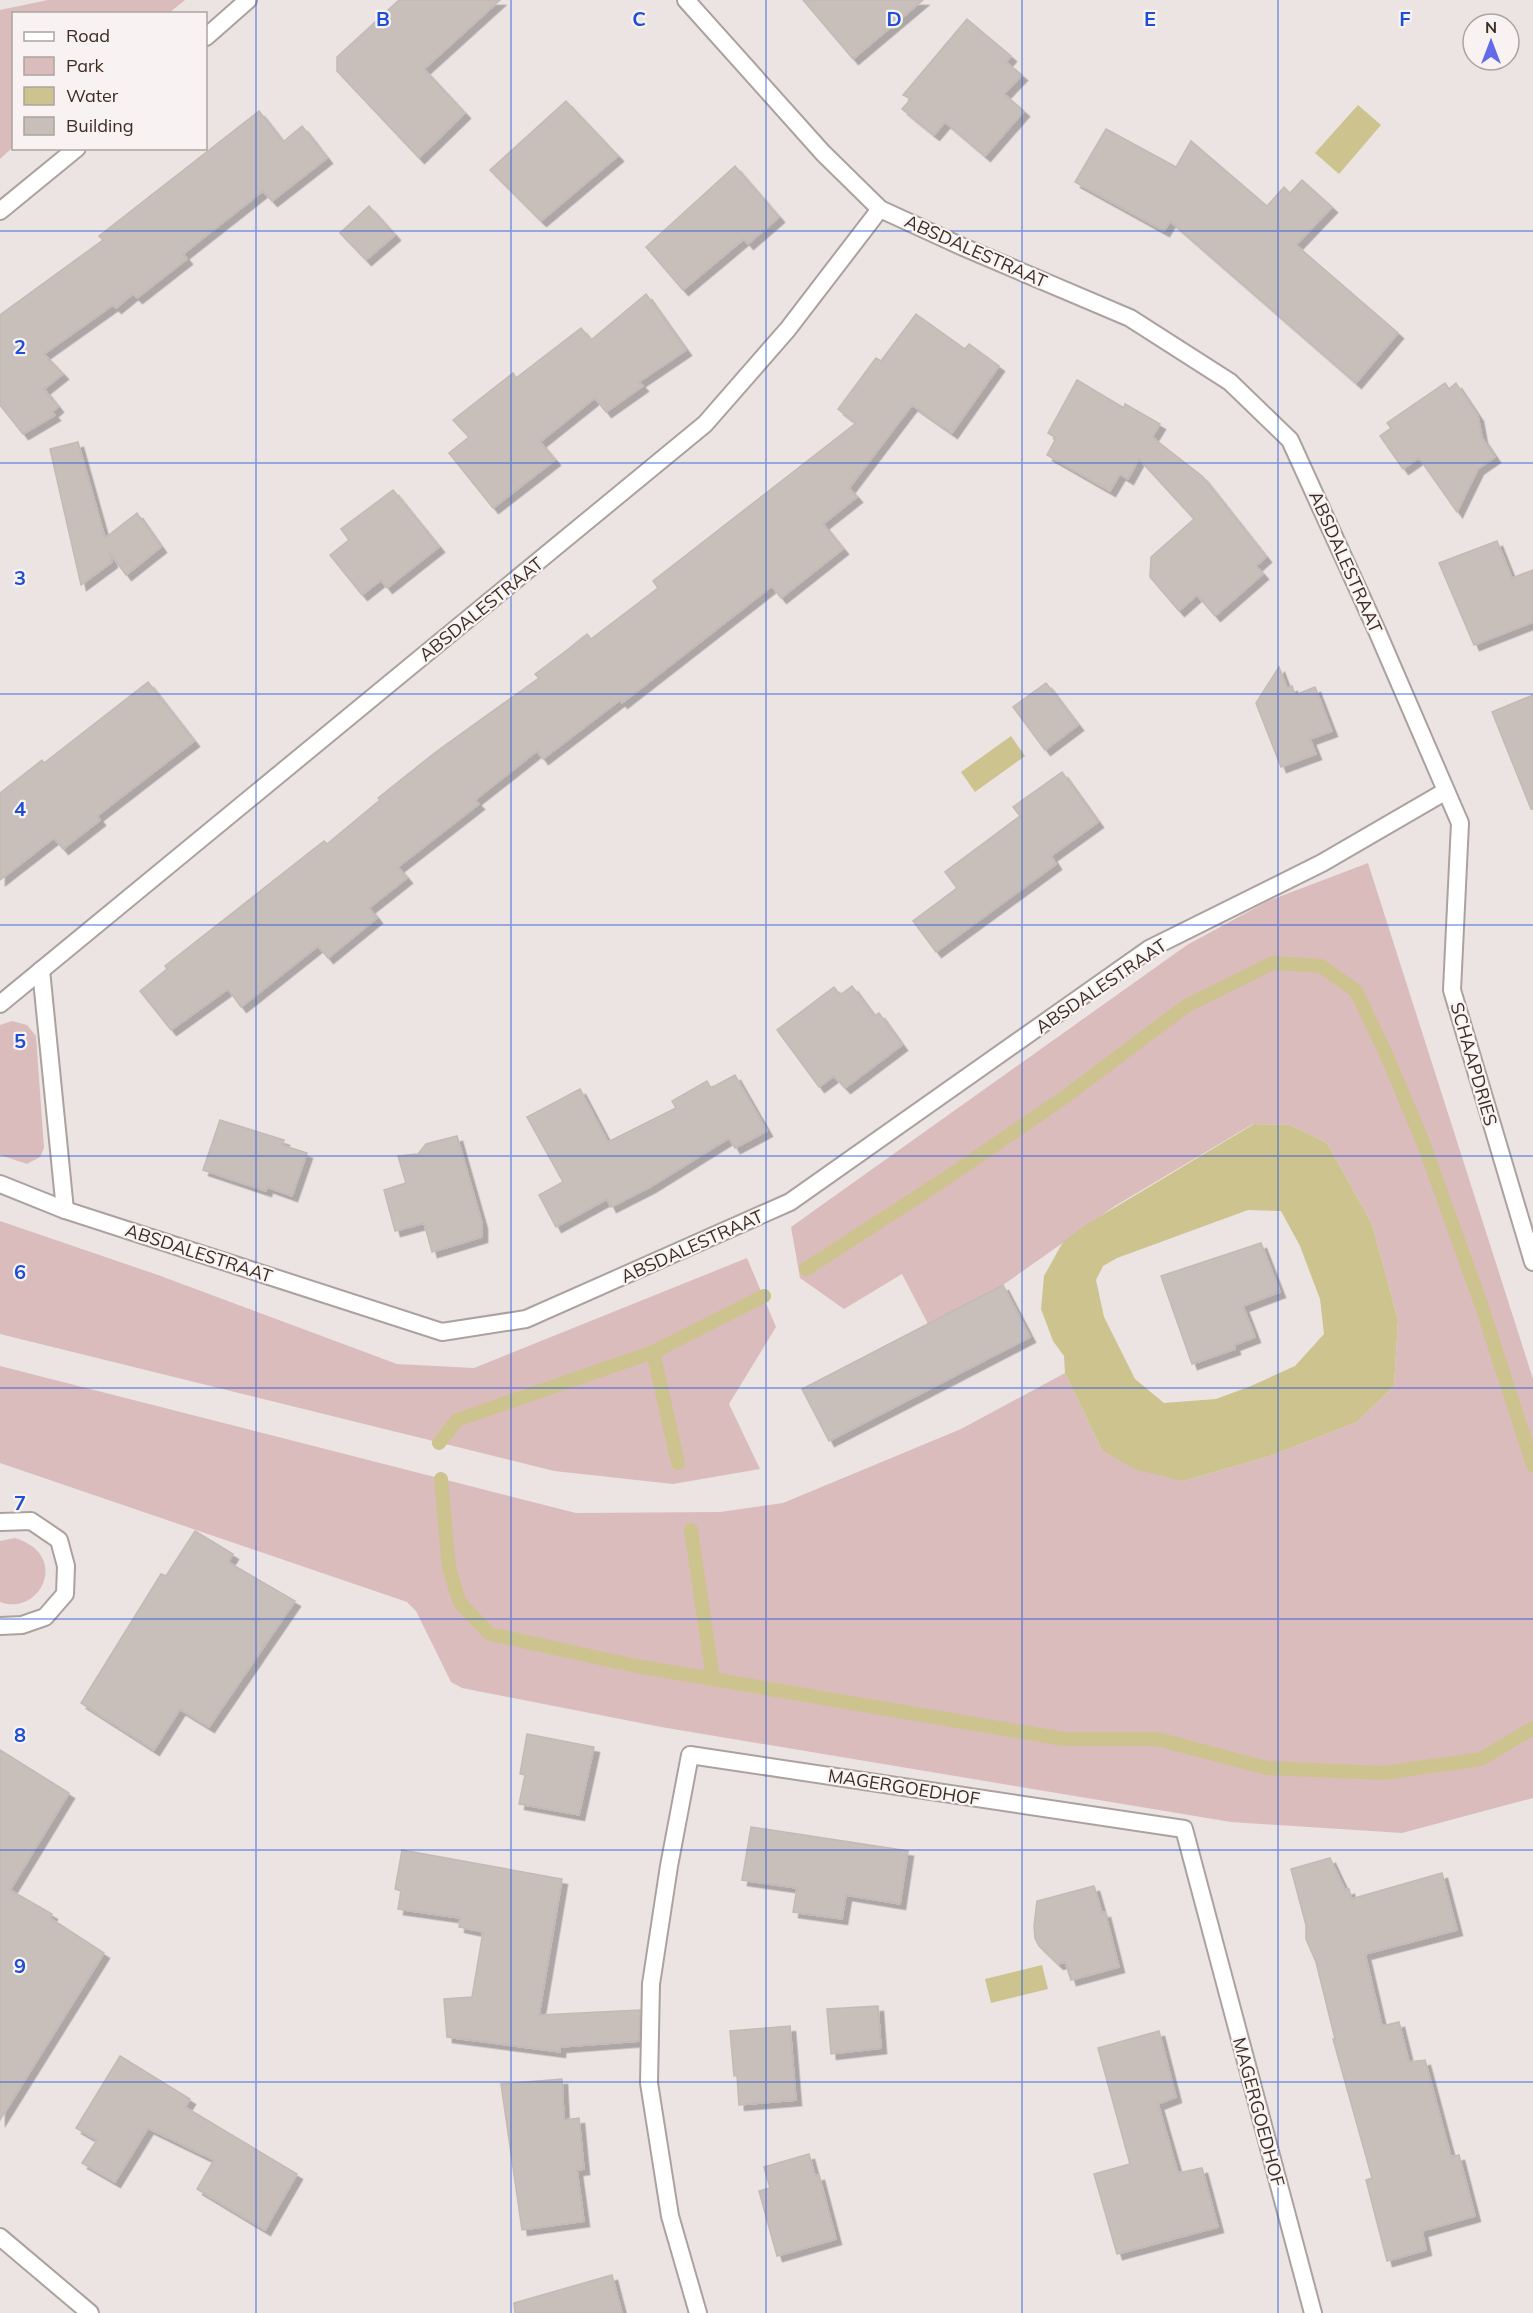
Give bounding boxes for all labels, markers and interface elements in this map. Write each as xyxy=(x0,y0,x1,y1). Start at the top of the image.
text: B xyxy=(376,6,390,31)
text: C xyxy=(632,6,646,31)
text: D xyxy=(886,6,902,31)
text: E xyxy=(1144,6,1156,31)
text: F xyxy=(1399,6,1411,31)
legend xyxy=(12,12,207,150)
north arrow xyxy=(1461,12,1521,72)
text: N xyxy=(1485,17,1497,37)
text: Road xyxy=(66,24,110,47)
text: Park xyxy=(66,54,105,77)
text: Water xyxy=(66,84,119,107)
text: Building xyxy=(66,114,134,137)
street label: ABSDALESTRAAT xyxy=(901,209,1051,293)
text: 2 xyxy=(14,334,26,359)
street label: ABSDALESTRAAT xyxy=(1304,487,1388,637)
street label: ABSDALESTRAAT xyxy=(414,552,548,666)
text: 3 xyxy=(14,565,26,590)
text: 4 xyxy=(14,796,26,821)
street label: ABSDALESTRAAT xyxy=(1031,934,1171,1038)
street label: SCHAAPDRIES xyxy=(1445,999,1503,1129)
text: 5 xyxy=(14,1028,26,1053)
street label: ABSDALESTRAAT xyxy=(617,1204,767,1288)
street label: ABSDALESTRAAT xyxy=(123,1218,276,1288)
text: 6 xyxy=(14,1259,26,1284)
text: 7 xyxy=(14,1490,26,1515)
text: 8 xyxy=(14,1722,26,1747)
street label: MAGERGOEDHOF xyxy=(826,1764,982,1810)
text: 9 xyxy=(14,1953,26,1978)
street label: MAGERGOEDHOF xyxy=(1228,2035,1290,2189)

